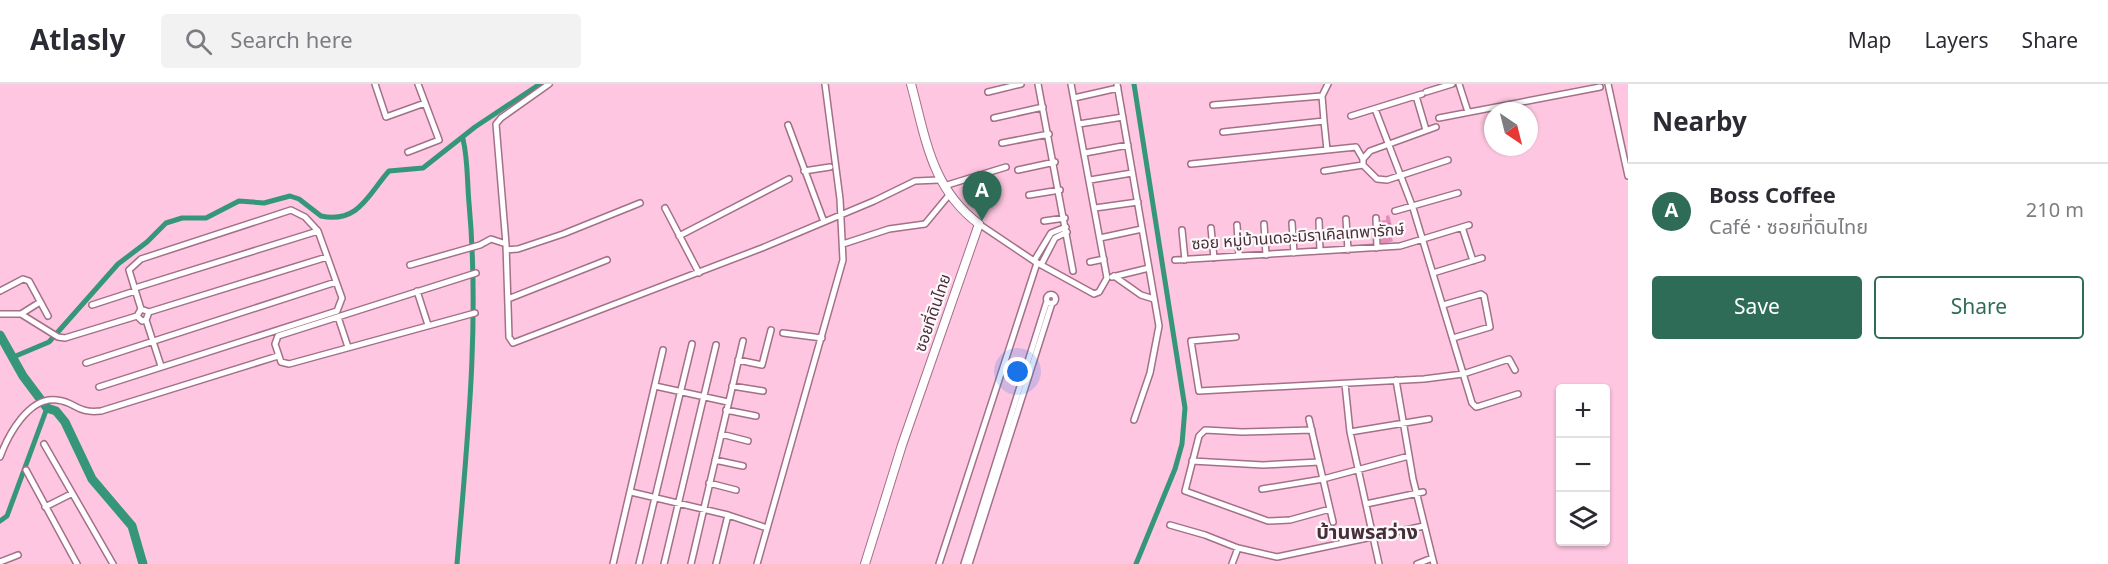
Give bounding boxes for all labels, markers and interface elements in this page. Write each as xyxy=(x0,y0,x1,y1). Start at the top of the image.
search box xyxy=(161,14,581,68)
text: Atlasly xyxy=(30,20,125,63)
icon: search xyxy=(182,25,215,58)
text: Search here xyxy=(230,25,353,58)
text: Map xyxy=(1848,26,1892,57)
text: Layers xyxy=(1925,26,1989,57)
text: Share xyxy=(2022,26,2078,57)
north arrow xyxy=(1484,102,1538,156)
text: Nearby xyxy=(1652,103,1747,143)
pin: A xyxy=(962,172,1002,221)
text: Boss Coffee xyxy=(1709,180,1836,213)
text: A xyxy=(1665,196,1678,226)
text: 210 m xyxy=(2026,196,2084,226)
text: Café · ซอยที่ดินไทย xyxy=(1709,213,1868,243)
street label: ซอย หมู่บ้านเดอะมิราเคิลเทพารักษ์ xyxy=(1191,218,1405,256)
street label: ซอยที่ดินไทย xyxy=(908,271,958,355)
button: Save xyxy=(1652,276,1862,339)
button: Share xyxy=(1874,276,2084,339)
your location xyxy=(1003,357,1032,386)
map controls xyxy=(1556,384,1610,546)
button: + xyxy=(1556,384,1610,438)
button: − xyxy=(1556,438,1610,492)
button: layers xyxy=(1556,492,1610,546)
district label: บ้านพรสว่าง xyxy=(1316,518,1418,548)

